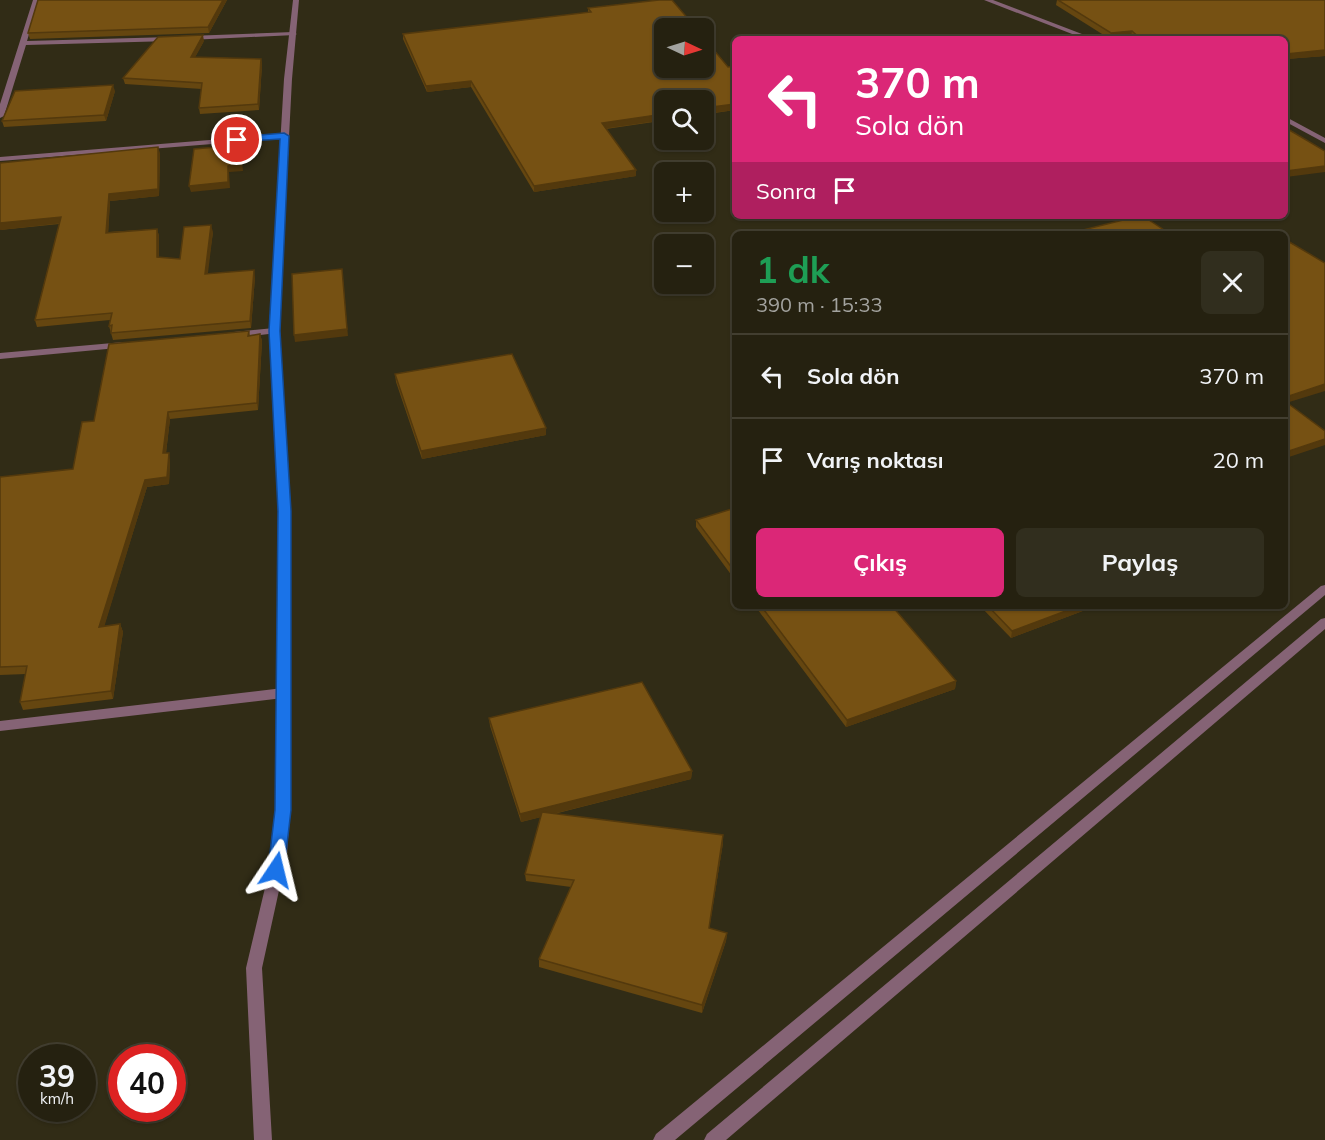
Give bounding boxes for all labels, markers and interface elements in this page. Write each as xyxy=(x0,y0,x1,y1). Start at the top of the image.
north arrow xyxy=(654,18,714,78)
map controls xyxy=(654,18,714,294)
text: 370 m xyxy=(855,56,980,109)
icon: left xyxy=(756,60,834,138)
button: search xyxy=(654,90,714,150)
text: Sola dön xyxy=(855,108,964,142)
pin xyxy=(211,114,262,165)
icon: arrive xyxy=(220,123,253,156)
button: + xyxy=(654,162,714,222)
icon: arrive xyxy=(828,174,861,207)
text: Sonra xyxy=(756,177,816,205)
button: − xyxy=(654,234,714,294)
text: 1 dk xyxy=(756,247,830,292)
button: close xyxy=(1201,251,1264,314)
text: 390 m · 15:33 xyxy=(756,292,882,317)
icon: left xyxy=(756,360,789,393)
text: Sola dön xyxy=(807,362,900,390)
text: 370 m xyxy=(1199,362,1264,390)
icon: arrive xyxy=(756,444,789,477)
text: Varış noktası xyxy=(807,446,943,474)
text: 20 m xyxy=(1213,446,1264,474)
button: Çıkış xyxy=(756,528,1004,597)
button: Paylaş xyxy=(1016,528,1264,597)
position arrow xyxy=(244,838,308,902)
speed limit sign: 40 xyxy=(108,1044,186,1122)
text: 39 xyxy=(39,1057,75,1095)
text: km/h xyxy=(40,1089,74,1108)

